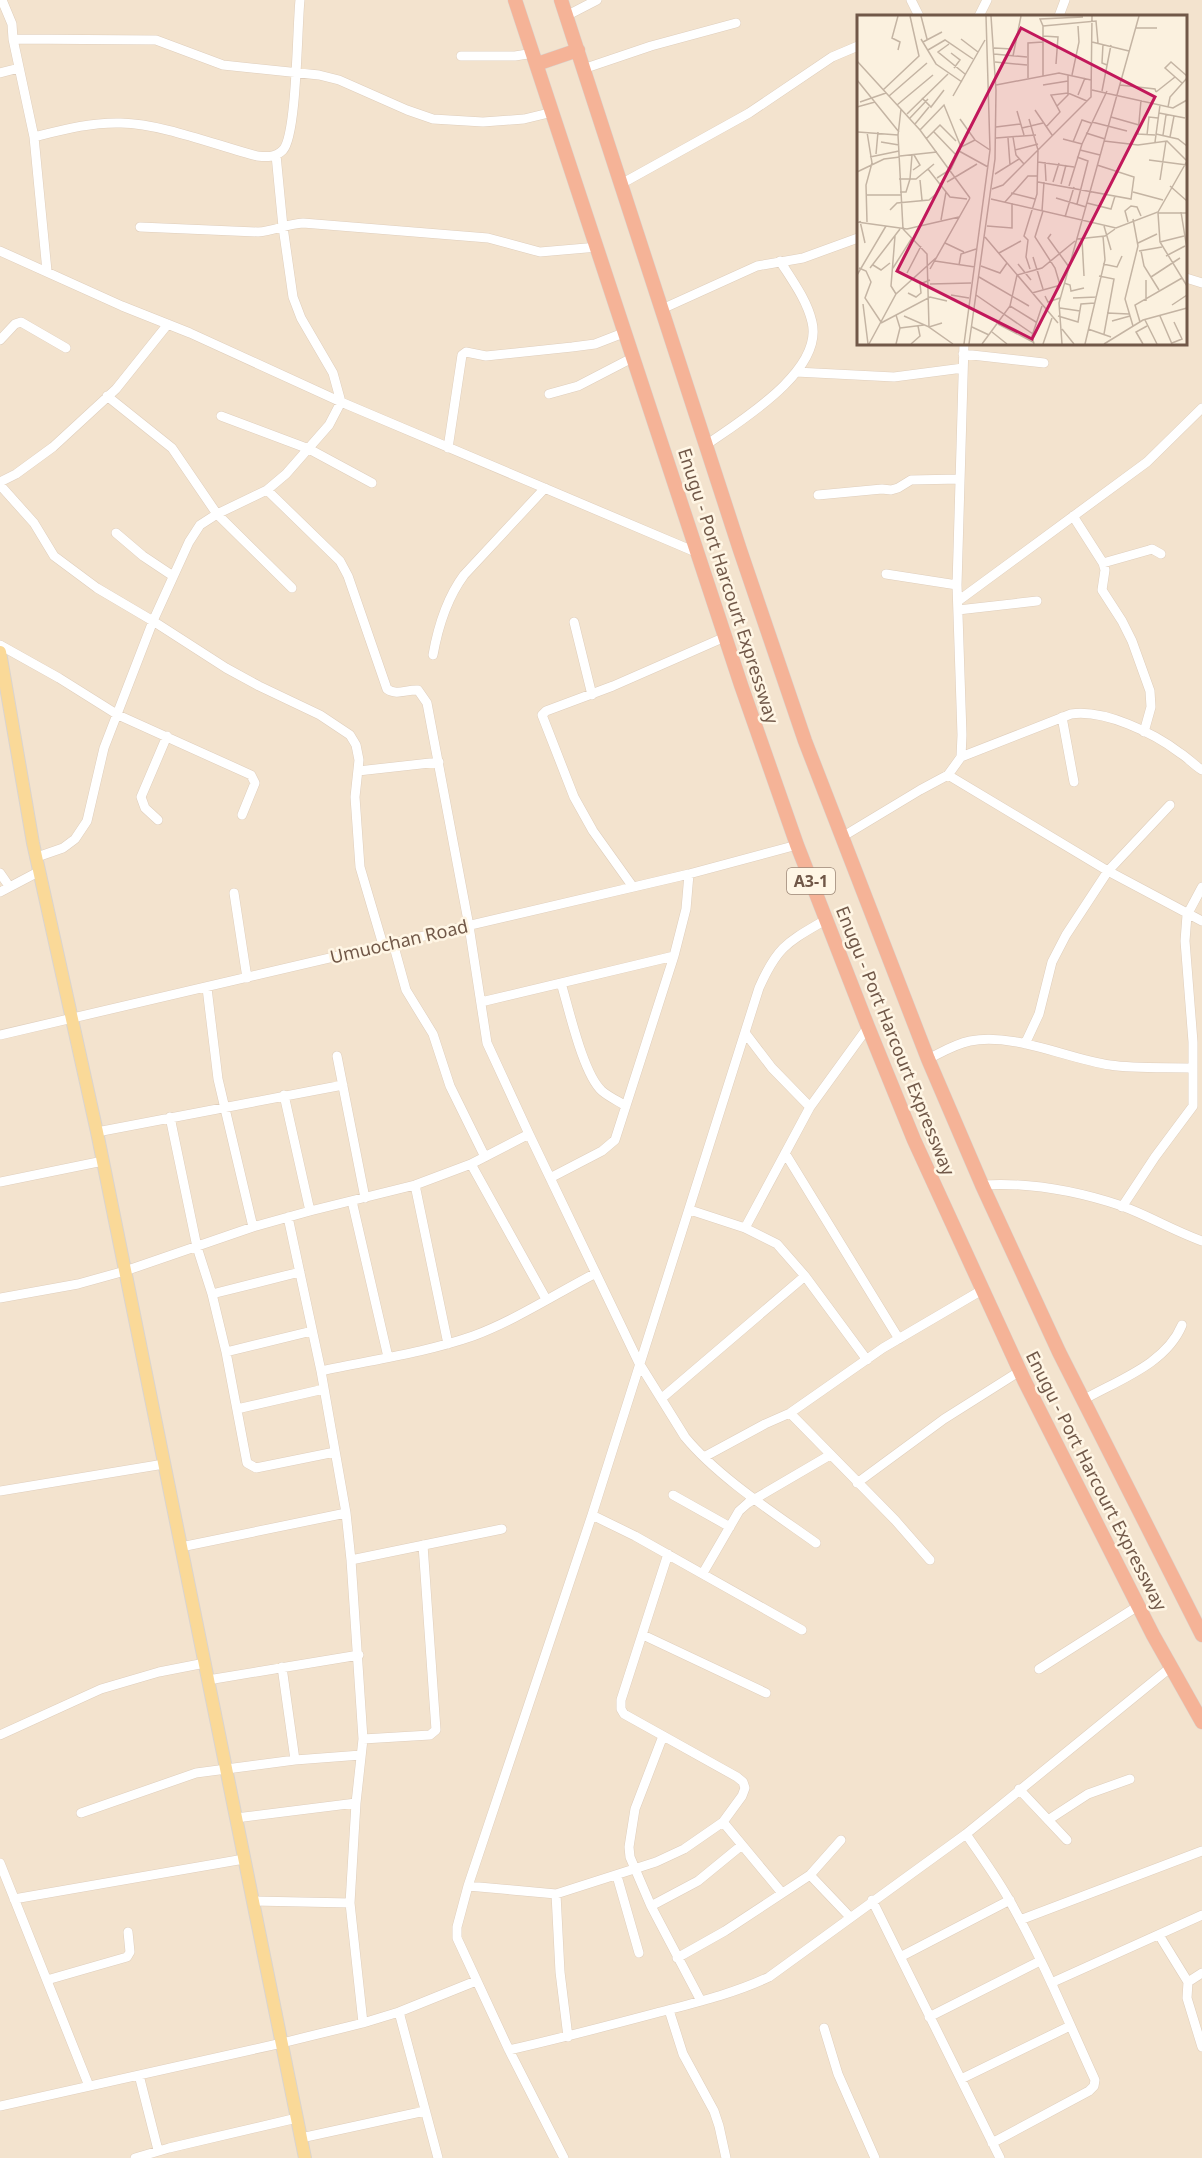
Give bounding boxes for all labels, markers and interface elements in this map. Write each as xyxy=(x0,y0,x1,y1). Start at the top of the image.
inset map xyxy=(857,15,1187,345)
street label: Enugu - Port Harcourt Expressway xyxy=(673,445,785,727)
road number: A3-1 xyxy=(787,868,835,894)
street label: Enugu - Port Harcourt Expressway xyxy=(831,902,961,1180)
street label: Umuochan Road xyxy=(327,913,470,969)
street label: Enugu - Port Harcourt Expressway xyxy=(1021,1347,1173,1615)

